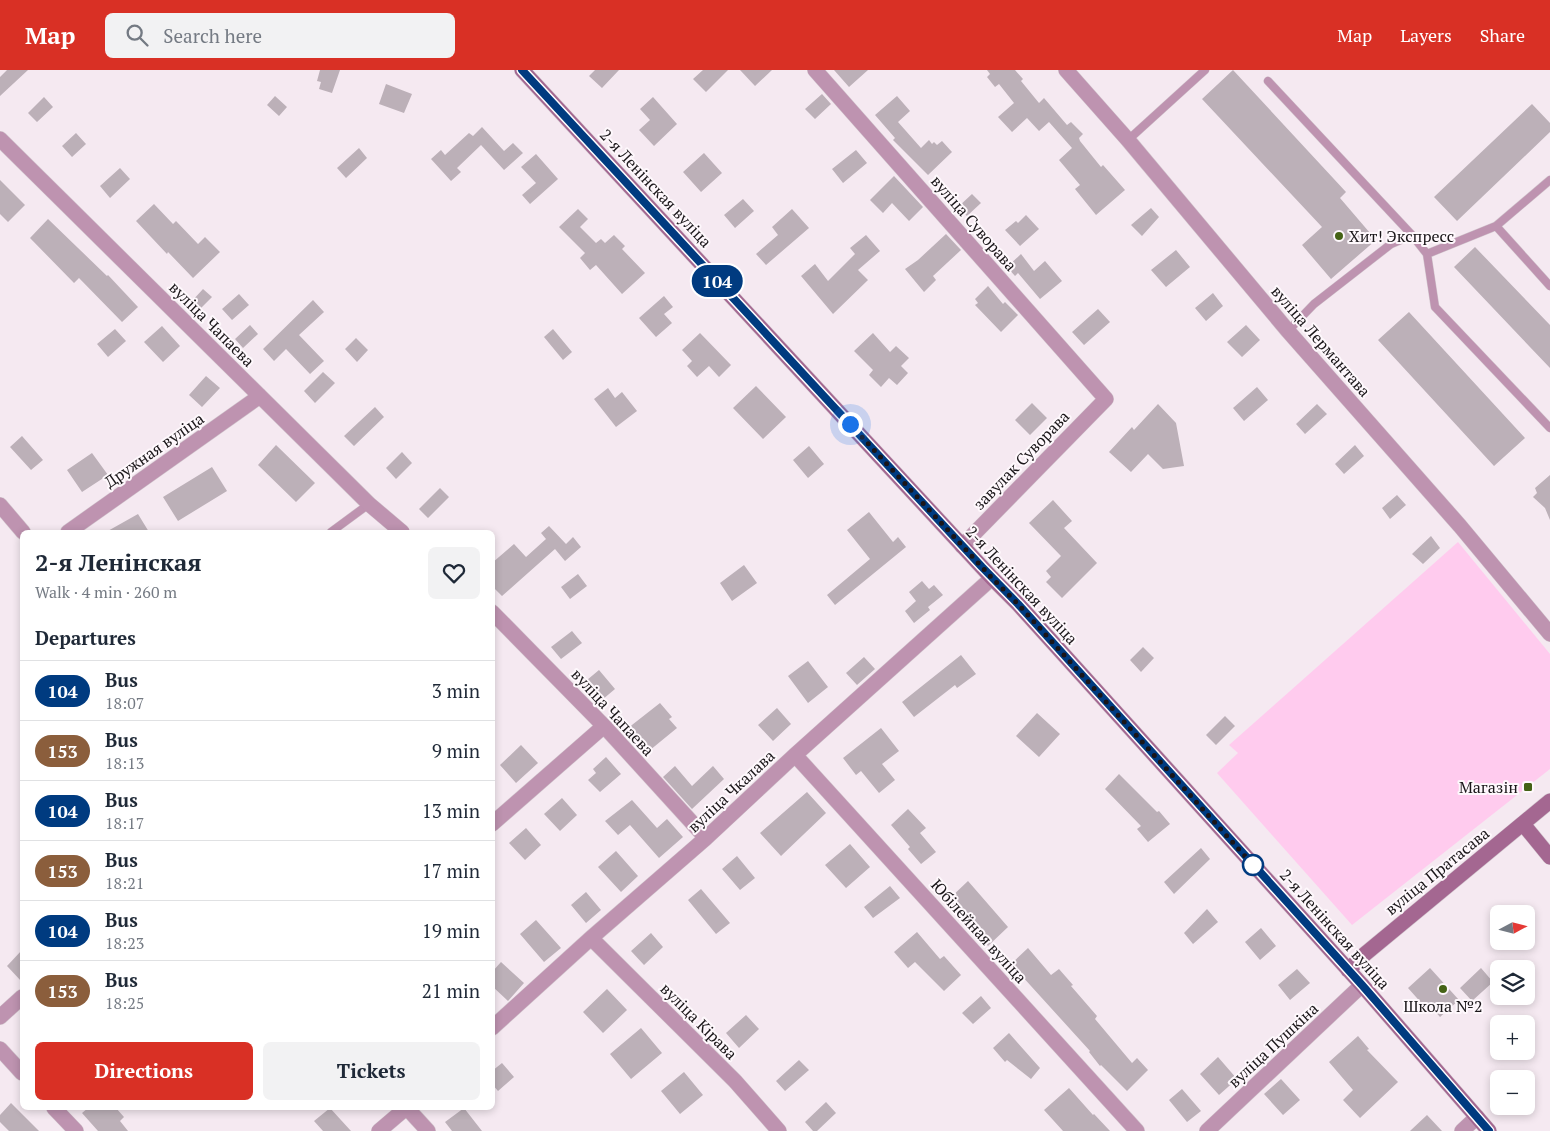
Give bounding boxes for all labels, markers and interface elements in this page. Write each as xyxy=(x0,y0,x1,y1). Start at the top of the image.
search box xyxy=(105,13,455,58)
text: Map xyxy=(25,19,75,51)
icon: search xyxy=(123,21,151,49)
text: Search here xyxy=(163,23,262,48)
text: Map xyxy=(1337,23,1372,47)
text: Layers xyxy=(1400,23,1452,47)
text: Share xyxy=(1480,23,1525,47)
street label: 2-я Ленінская вуліца xyxy=(595,124,717,252)
street label: вуліца Суворава xyxy=(926,170,1022,276)
place label: Хит! Экспресс xyxy=(1349,225,1454,247)
marker: Хит! Экспресс xyxy=(1333,230,1345,242)
line badge: 104 xyxy=(688,265,746,297)
text: 104 xyxy=(702,269,732,293)
street label: вуліца Чапаева xyxy=(165,277,259,371)
street label: вуліца Лермантава xyxy=(1266,281,1376,401)
street label: завулак Суворава xyxy=(968,406,1074,514)
street label: Дружная вуліца xyxy=(100,407,208,493)
your location xyxy=(838,412,863,437)
street label: 2-я Ленінская вуліца xyxy=(961,521,1083,649)
text: 2-я Ленінская xyxy=(35,546,201,578)
button: heart xyxy=(428,547,480,599)
text: Walk · 4 min · 260 m xyxy=(35,581,177,603)
text: Departures xyxy=(35,625,136,650)
street label: вуліца Чапаева xyxy=(567,663,659,761)
text: Bus xyxy=(105,667,138,692)
text: 3 min xyxy=(432,678,480,703)
text: 104 xyxy=(47,679,78,703)
text: 18:07 xyxy=(105,692,144,714)
text: Bus xyxy=(105,727,138,752)
text: 9 min xyxy=(432,738,480,763)
text: 153 xyxy=(47,739,78,763)
street label: вуліца Чкалава xyxy=(683,745,779,837)
text: 18:13 xyxy=(105,752,144,774)
place label: Магазін xyxy=(1459,776,1518,798)
marker: Магазін xyxy=(1522,781,1534,793)
text: Bus xyxy=(105,787,138,812)
text: 13 min xyxy=(422,798,480,823)
text: 104 xyxy=(47,799,78,823)
text: 18:17 xyxy=(105,812,144,834)
street label: вуліца Пратасава xyxy=(1380,822,1494,920)
text: Bus xyxy=(105,847,138,872)
unlabelled marker xyxy=(1242,854,1264,876)
text: 17 min xyxy=(422,858,480,883)
text: 153 xyxy=(47,859,78,883)
street label: 2-я Ленінская вуліца xyxy=(1275,864,1395,994)
text: 18:21 xyxy=(105,872,144,894)
street label: Юбілейная вуліца xyxy=(926,874,1032,988)
north arrow xyxy=(1490,905,1535,950)
map controls xyxy=(1490,905,1535,1115)
text: Bus xyxy=(105,907,138,932)
text: 19 min xyxy=(422,918,480,943)
text: 104 xyxy=(47,919,78,943)
text: 18:23 xyxy=(105,932,144,954)
button: layers xyxy=(1490,960,1535,1005)
text: Bus xyxy=(105,967,138,992)
text: 21 min xyxy=(422,978,480,1003)
street label: вуліца Кірава xyxy=(656,978,742,1064)
text: 153 xyxy=(47,979,78,1003)
marker: Школа №2 xyxy=(1437,983,1449,995)
text: 18:25 xyxy=(105,992,144,1014)
place label: Школа №2 xyxy=(1403,995,1483,1017)
street label: вуліца Пушкіна xyxy=(1223,998,1323,1092)
button: + xyxy=(1490,1015,1535,1060)
button: Directions xyxy=(35,1042,253,1100)
button: Tickets xyxy=(263,1042,480,1100)
button: − xyxy=(1490,1070,1535,1115)

